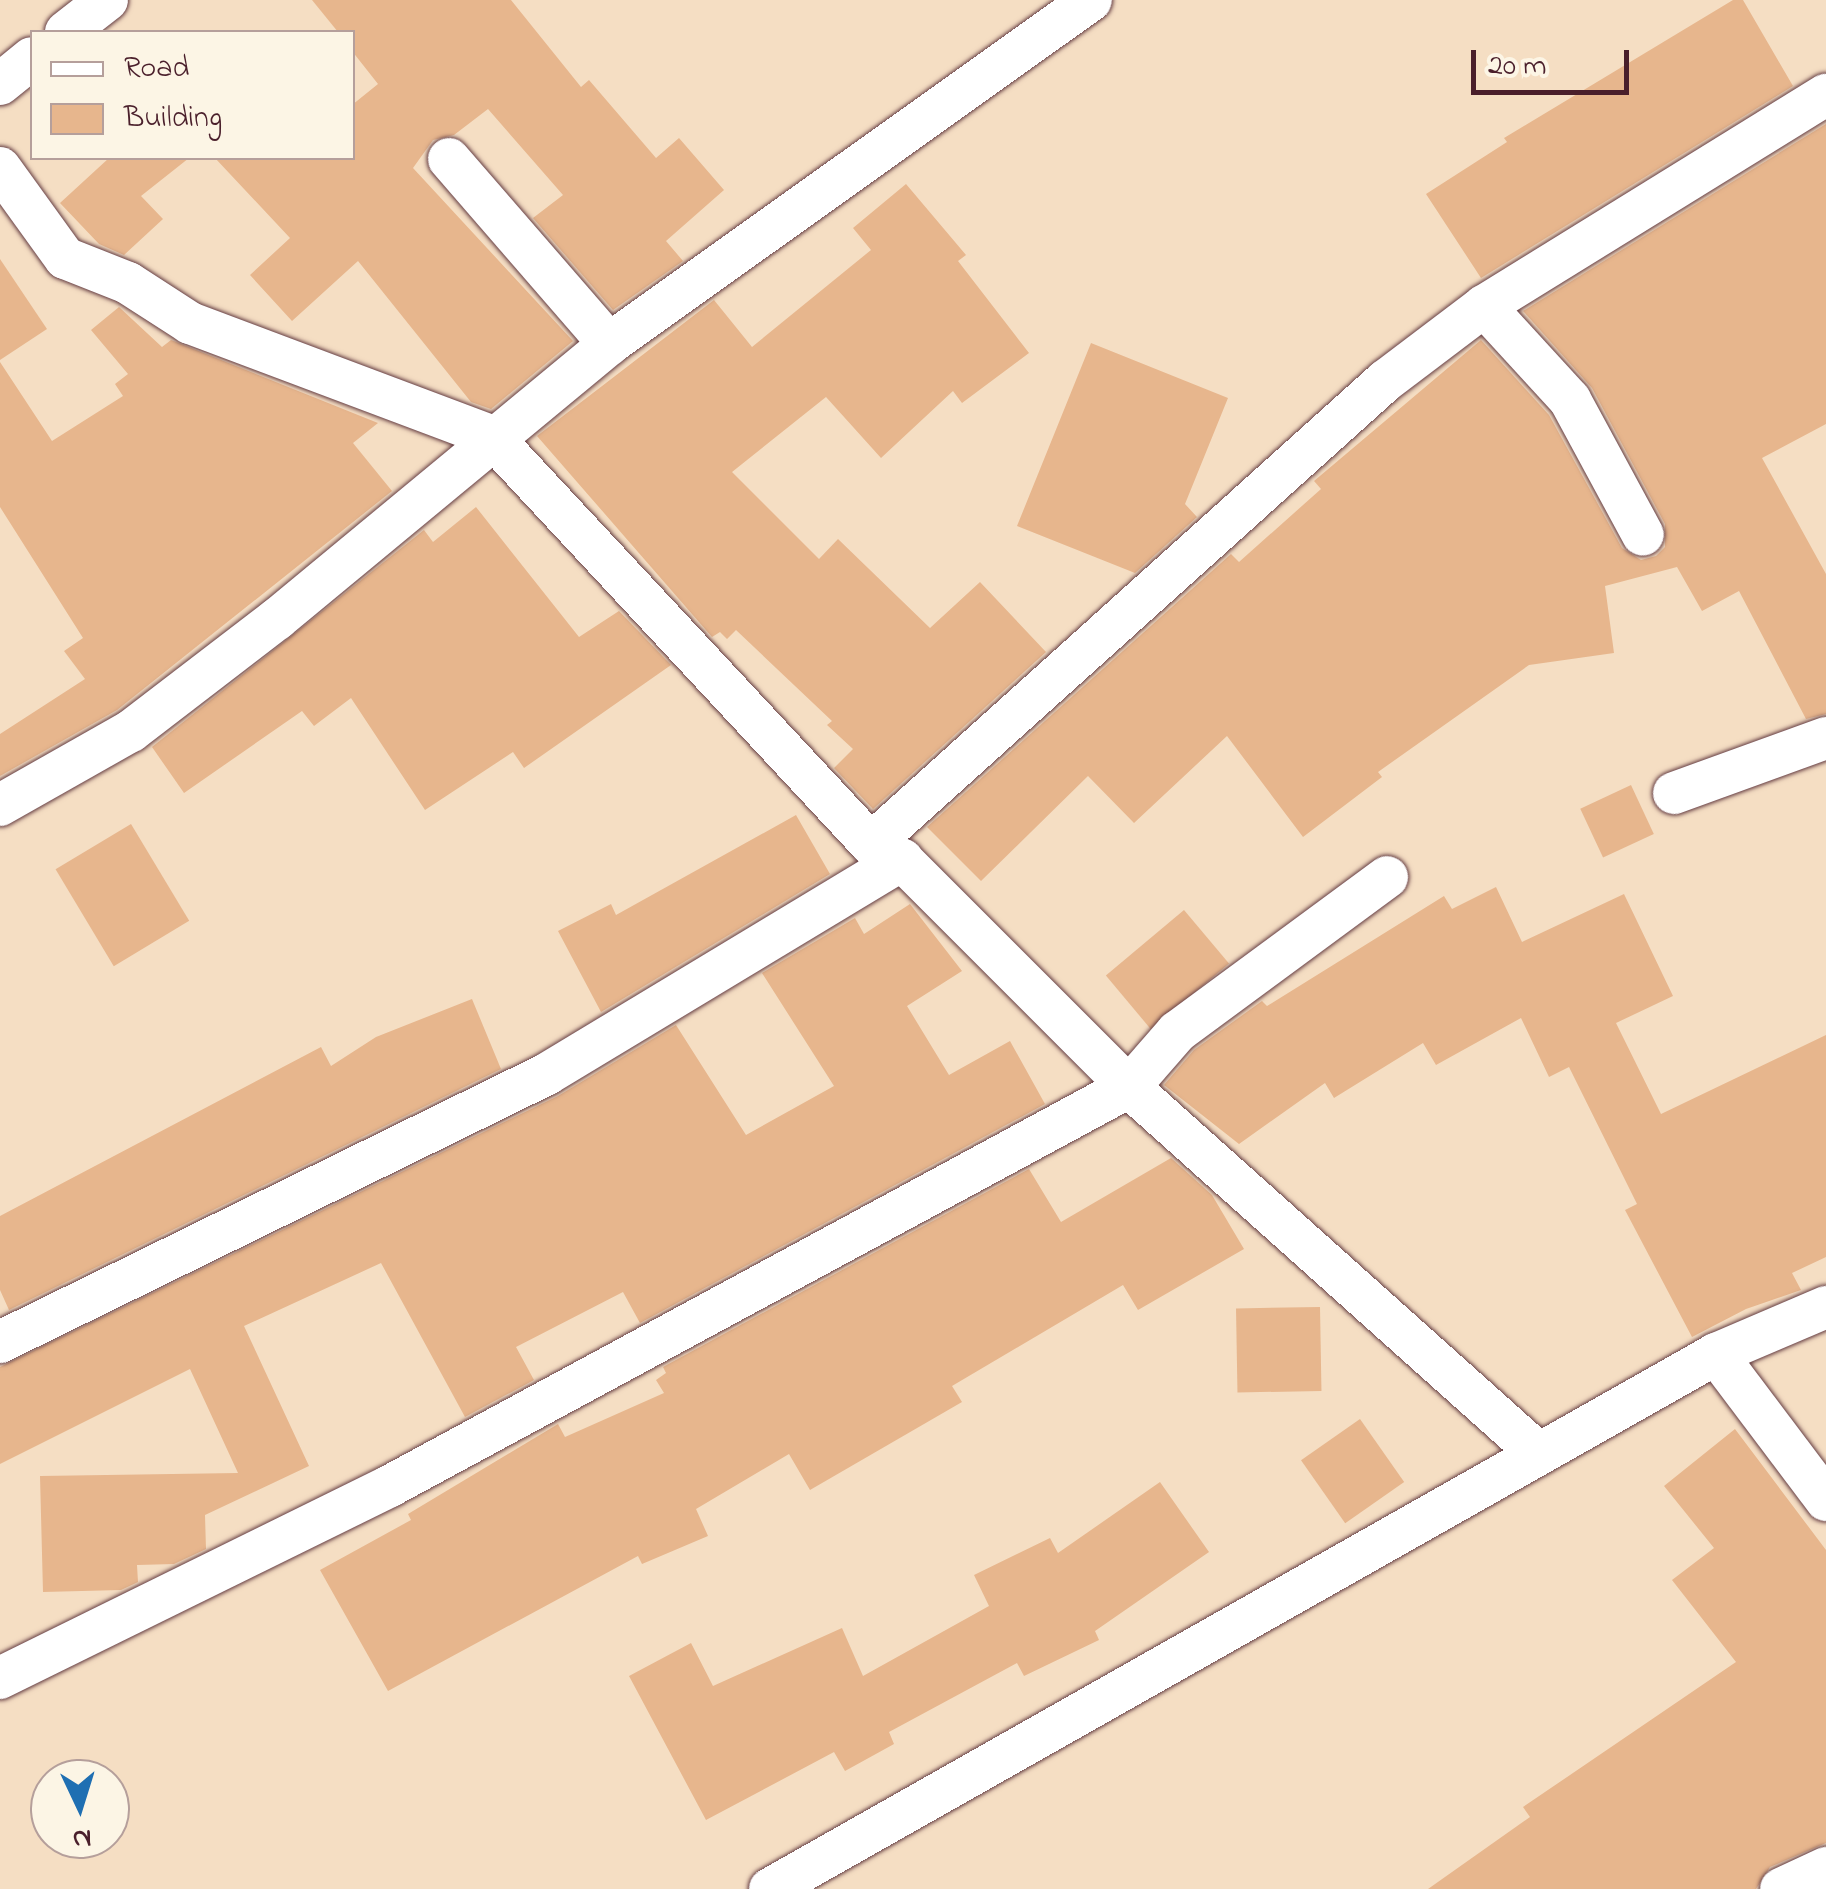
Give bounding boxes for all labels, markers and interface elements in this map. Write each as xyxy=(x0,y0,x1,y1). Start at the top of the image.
legend xyxy=(30,30,355,160)
scale bar xyxy=(1476,30,1634,92)
text: 20 m xyxy=(1488,45,1547,89)
text: Road xyxy=(124,47,189,91)
text: Building xyxy=(124,97,222,141)
north arrow xyxy=(30,1759,130,1859)
text: N xyxy=(71,1816,93,1859)

